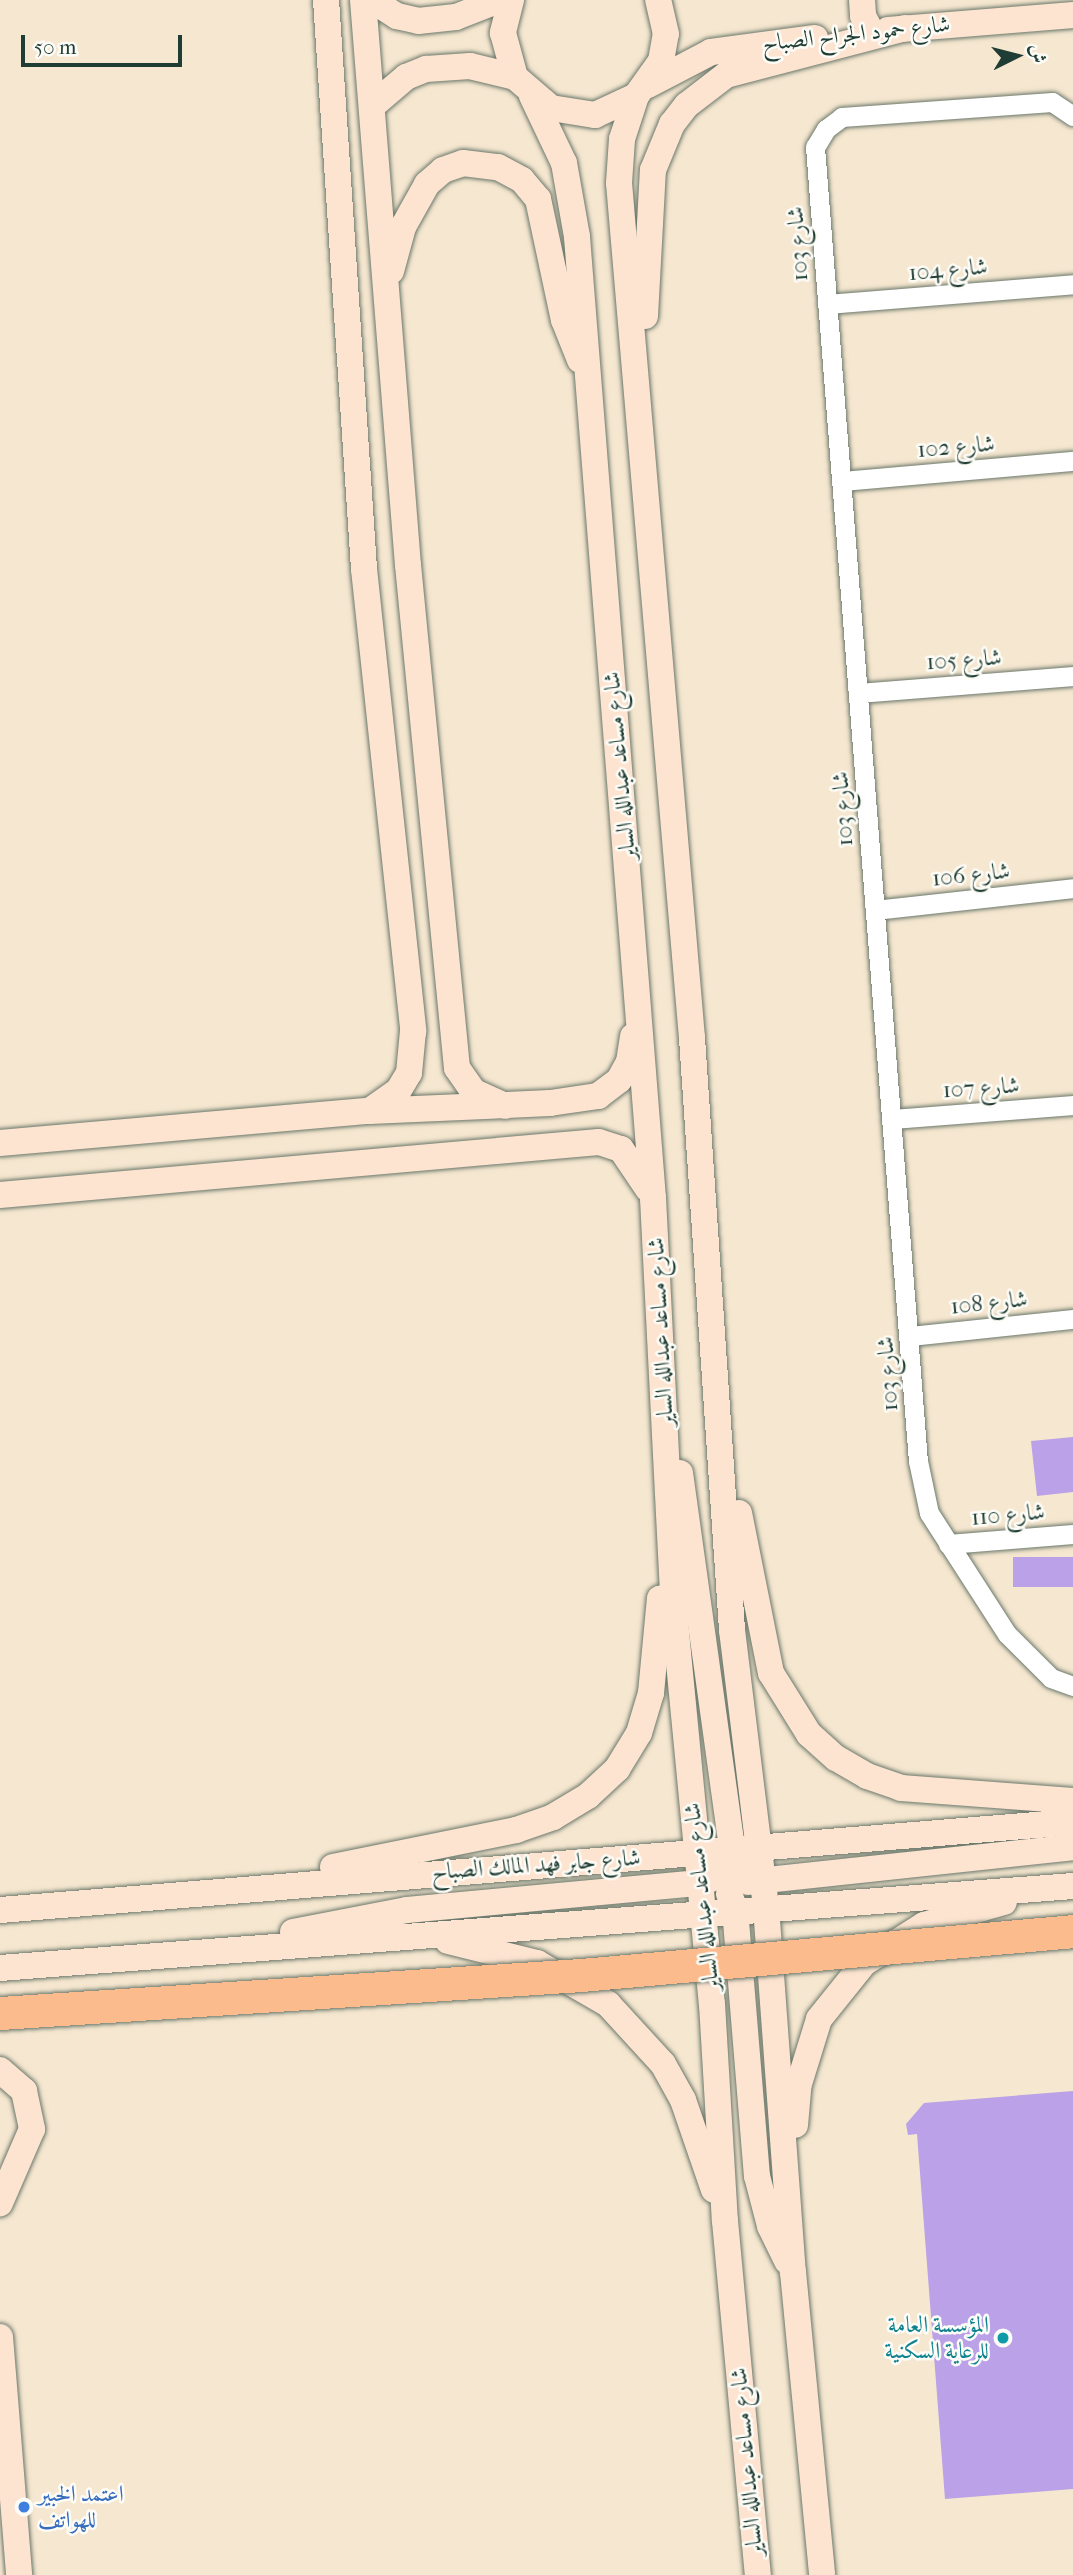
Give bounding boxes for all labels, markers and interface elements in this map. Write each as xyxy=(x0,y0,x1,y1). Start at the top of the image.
street label: شارع حمود الجراح الصباح xyxy=(761,10,951,58)
scale bar xyxy=(24,21,186,65)
north arrow xyxy=(982,21,1052,91)
text: 50 m xyxy=(34,35,77,59)
text: ش xyxy=(1026,43,1050,64)
street label: شارع 103 xyxy=(782,206,814,282)
street label: شارع 104 xyxy=(907,253,989,287)
street label: شارع 102 xyxy=(916,430,996,464)
street label: شارع 105 xyxy=(925,644,1003,676)
street label: شارع مساعد عبدالله الساير xyxy=(598,670,642,862)
street label: شارع 103 xyxy=(827,771,859,847)
street label: شارع 106 xyxy=(931,857,1011,893)
street label: شارع 107 xyxy=(942,1072,1020,1104)
street label: شارع مساعد عبدالله الساير xyxy=(642,1237,680,1427)
street label: شارع 108 xyxy=(949,1285,1029,1321)
street label: شارع 103 xyxy=(872,1336,904,1412)
street label: شارع 110 xyxy=(970,1498,1046,1532)
street label: شارع مساعد عبدالله الساير xyxy=(678,1801,726,1993)
street label: شارع جابر فهد المالك الصباح xyxy=(431,1844,641,1886)
place label: المؤسسة العامة للرعاية السكنية xyxy=(885,2311,989,2365)
marker: المؤسسة العامة للرعاية السكنية xyxy=(995,2330,1011,2346)
street label: شارع مساعد عبدالله الساير xyxy=(725,2366,769,2558)
place label: اعتمد الخبير للهواتف xyxy=(38,2480,124,2534)
marker: اعتمد الخبير للهواتف xyxy=(16,2499,32,2515)

